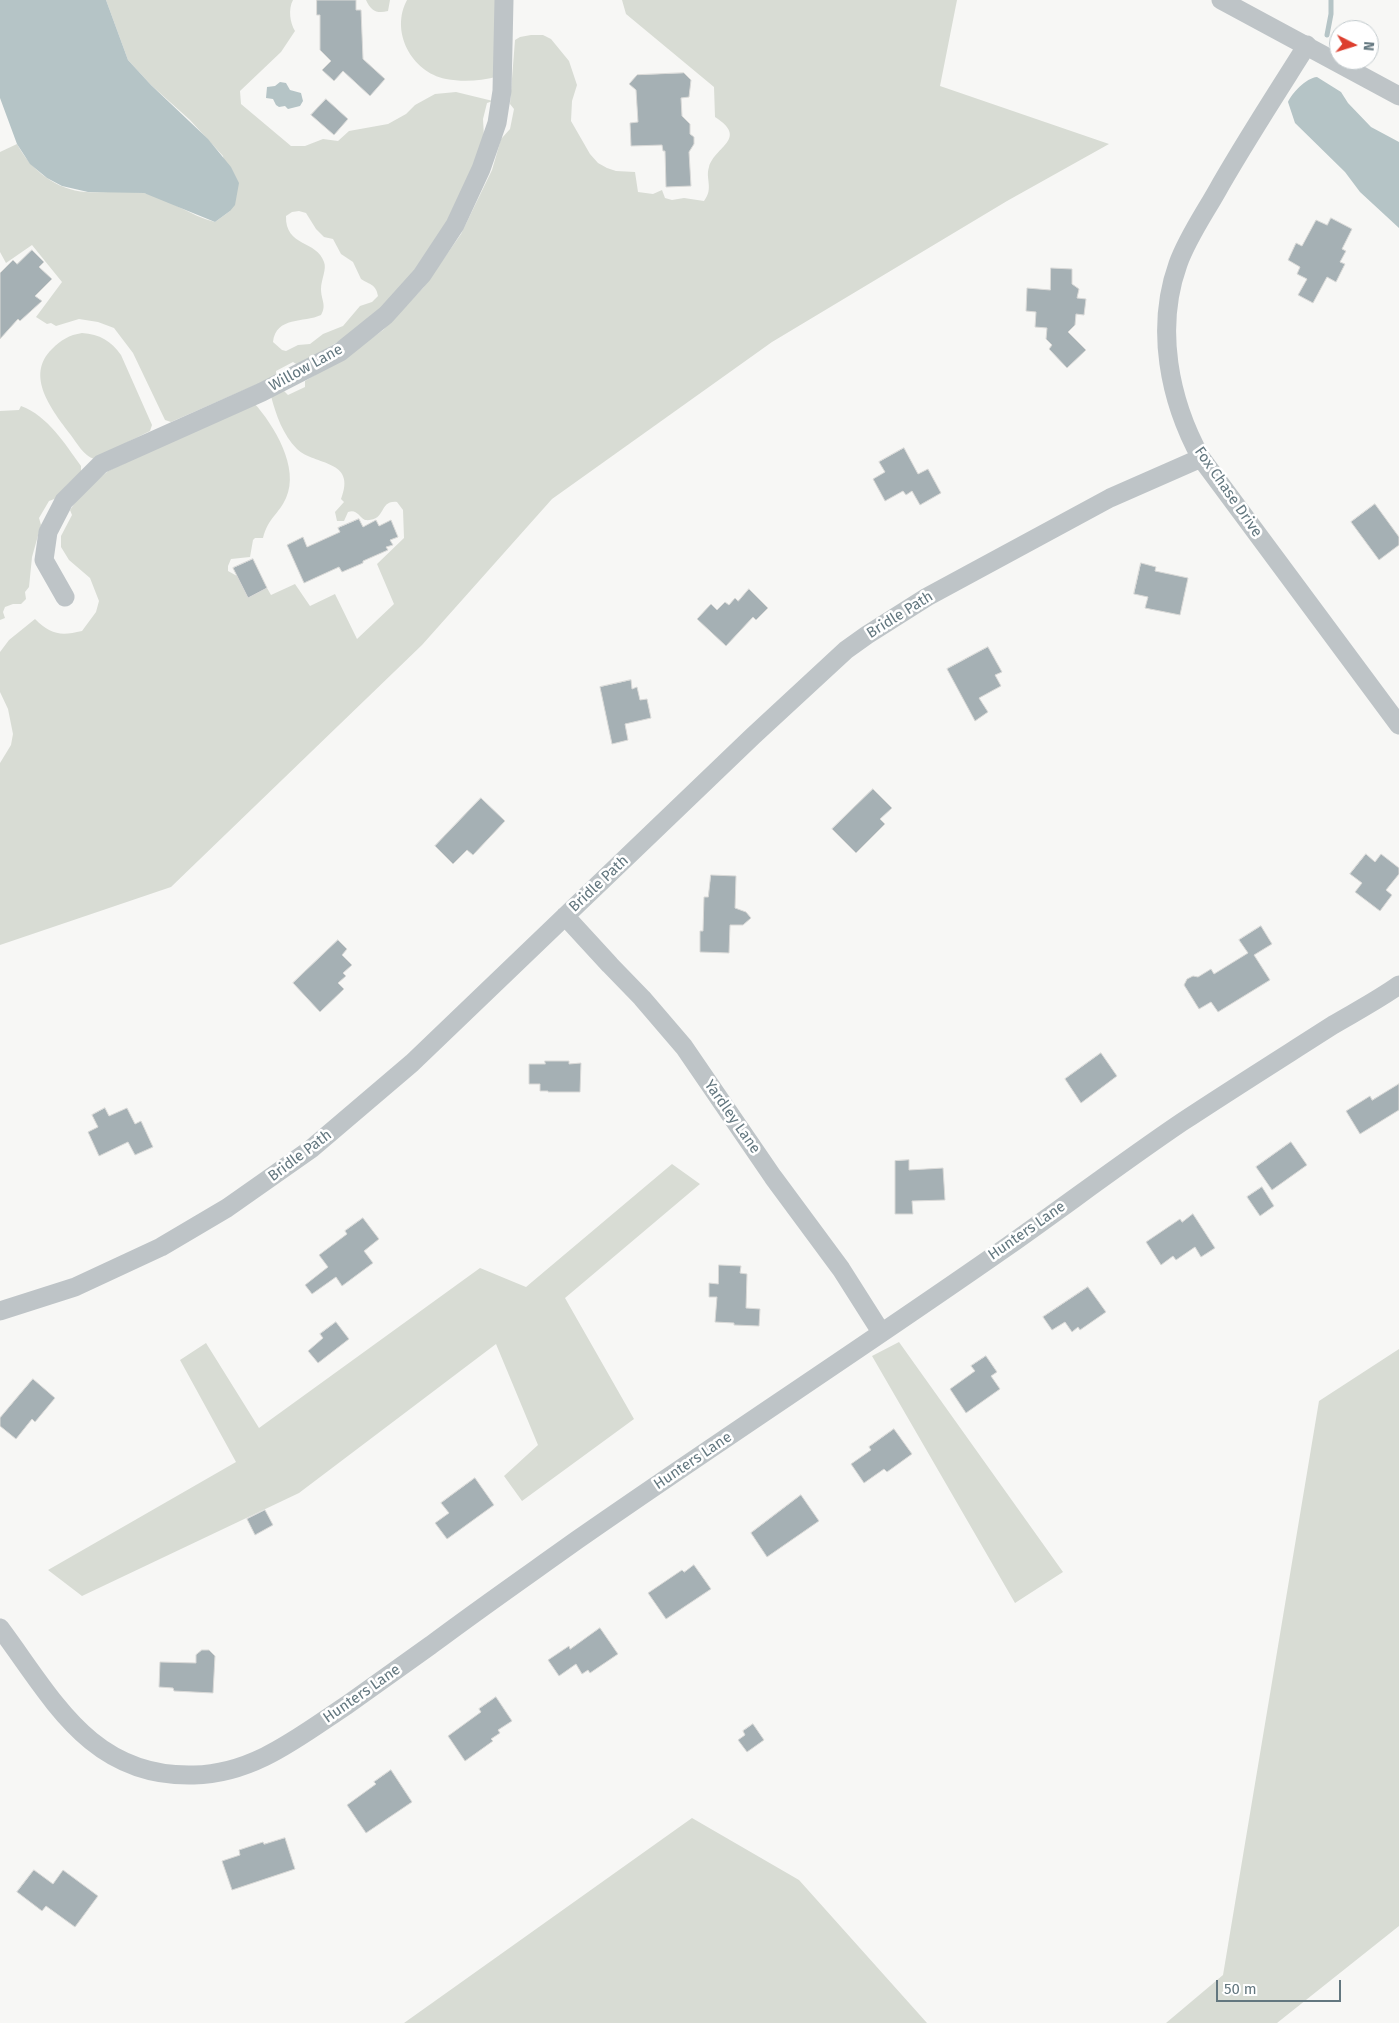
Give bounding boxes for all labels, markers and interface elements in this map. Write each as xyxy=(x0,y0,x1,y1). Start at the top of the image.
north arrow xyxy=(1329,20,1379,70)
text: N xyxy=(1360,41,1377,52)
street label: Willow Lane xyxy=(266,340,346,396)
street label: Fox Chase Drive xyxy=(1190,443,1266,541)
street label: Bridle Path xyxy=(863,588,937,642)
street label: Bridle Path xyxy=(565,852,633,916)
street label: Yardley Lane xyxy=(700,1077,764,1157)
street label: Bridle Path xyxy=(265,1126,335,1186)
street label: Hunters Lane xyxy=(985,1198,1069,1264)
street label: Hunters Lane xyxy=(651,1428,735,1494)
street label: Hunters Lane xyxy=(320,1661,404,1727)
scale bar xyxy=(1219,1970,1344,2002)
text: 50 m xyxy=(1224,1980,1257,1998)

